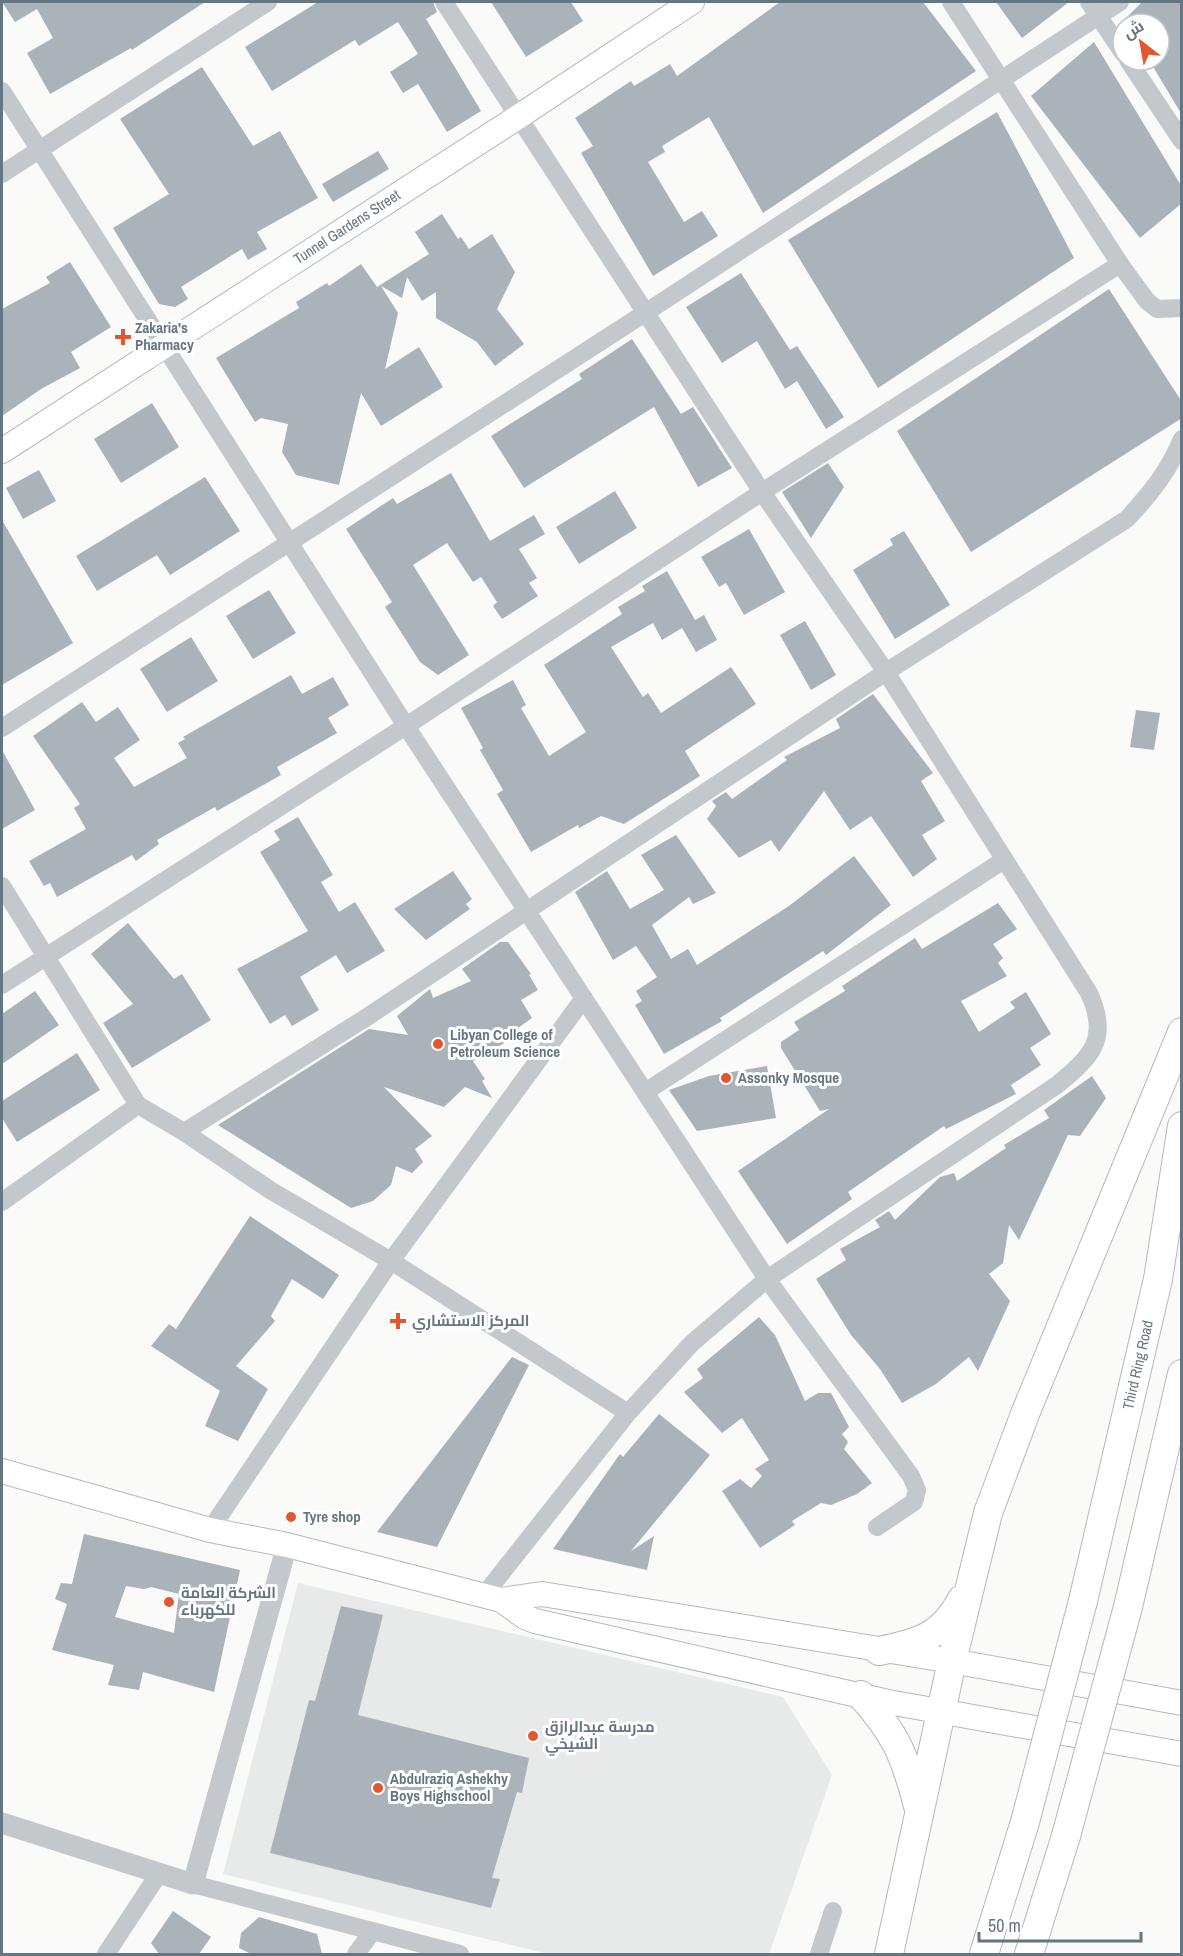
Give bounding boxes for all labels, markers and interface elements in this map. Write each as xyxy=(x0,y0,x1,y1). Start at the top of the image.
north arrow xyxy=(1111,12,1171,72)
text: ش xyxy=(1119,14,1148,44)
street label: Tunnel Gardens Street xyxy=(289,184,405,269)
place label: Zakaria's Pharmacy xyxy=(135,317,194,355)
marker: Zakaria's Pharmacy xyxy=(116,330,130,344)
place label: Libyan College of Petroleum Science xyxy=(450,1024,560,1062)
marker: Libyan College of Petroleum Science xyxy=(431,1037,445,1051)
place label: Assonky Mosque xyxy=(738,1067,839,1088)
marker: Assonky Mosque xyxy=(719,1071,733,1085)
place label: المركز الاستشاري xyxy=(412,1310,529,1333)
marker: المركز الاستشاري xyxy=(389,1312,407,1330)
street label: Third Ring Road xyxy=(1117,1318,1158,1412)
place label: Tyre shop xyxy=(303,1506,361,1527)
marker: Tyre shop xyxy=(284,1510,298,1524)
place label: الشركة العامة للكهرباء xyxy=(181,1582,276,1620)
marker: الشركة العامة للكهرباء xyxy=(162,1595,176,1609)
place label: مدرسة عبدالرازق الشيخي xyxy=(545,1716,655,1756)
marker: مدرسة عبدالرازق الشيخي xyxy=(526,1729,540,1743)
place label: Abdulraziq Ashekhy Boys Highschool xyxy=(390,1768,508,1806)
marker: Abdulraziq Ashekhy Boys Highschool xyxy=(371,1781,385,1795)
scale bar xyxy=(979,1905,1141,1943)
text: 50 m xyxy=(988,1913,1021,1938)

